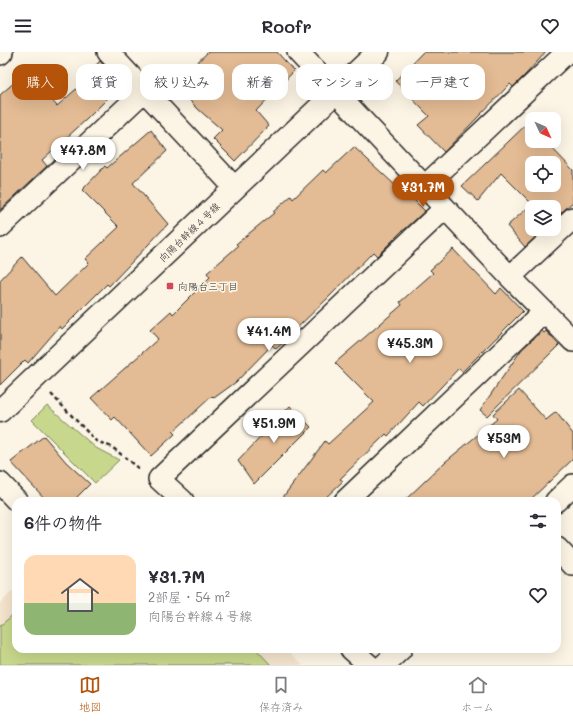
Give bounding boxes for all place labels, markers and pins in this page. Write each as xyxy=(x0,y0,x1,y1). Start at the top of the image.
pin: ¥47.8M xyxy=(50,137,116,171)
pin: ¥31.7M xyxy=(390,174,456,208)
place label: 向陽台三丁目 xyxy=(178,279,238,293)
marker: 向陽台三丁目 xyxy=(165,281,175,291)
pin: ¥41.4M xyxy=(236,318,302,352)
pin: ¥45.3M xyxy=(377,330,443,364)
pin: ¥51.9M xyxy=(241,410,307,444)
pin: ¥53M xyxy=(480,425,528,459)

